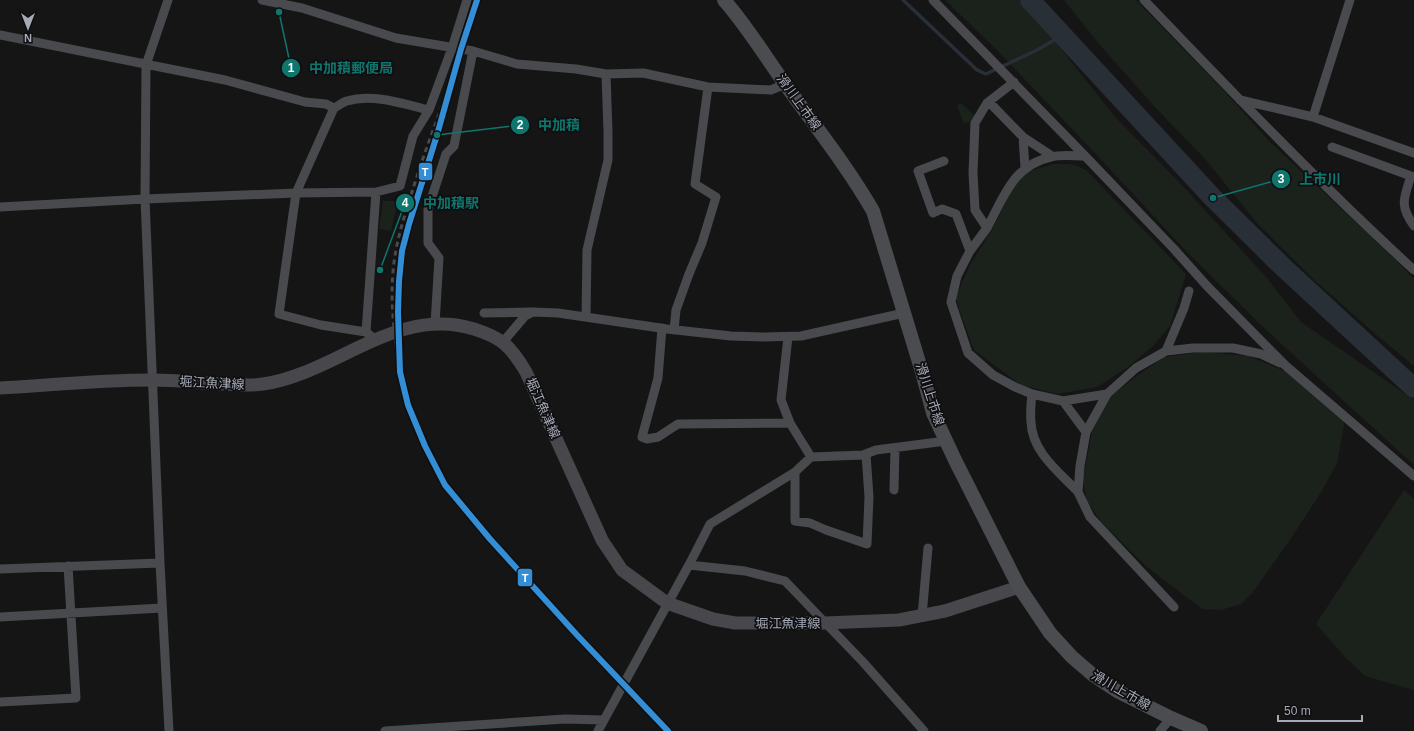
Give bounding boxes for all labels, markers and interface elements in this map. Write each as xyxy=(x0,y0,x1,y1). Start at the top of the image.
north arrow xyxy=(8,8,48,48)
text: N xyxy=(24,32,32,44)
callout: 中加積郵便局 xyxy=(281,55,401,81)
text: 中加積郵便局 xyxy=(309,60,393,76)
text: 1 xyxy=(288,61,295,75)
street label: 滑川上市線 xyxy=(774,71,824,133)
callout: 中加積 xyxy=(510,112,588,138)
text: 中加積 xyxy=(538,117,580,133)
text: 2 xyxy=(517,118,524,132)
line badge: T xyxy=(418,162,433,181)
text: T xyxy=(422,166,429,178)
callout: 上市川 xyxy=(1271,166,1349,192)
text: 上市川 xyxy=(1299,171,1341,187)
text: 3 xyxy=(1278,172,1285,186)
callout: 中加積駅 xyxy=(395,190,487,216)
text: 中加積駅 xyxy=(423,195,479,211)
text: 4 xyxy=(402,196,409,210)
street label: 滑川上市線 xyxy=(913,361,947,427)
street label: 堀江魚津線 xyxy=(179,374,245,392)
street label: 堀江魚津線 xyxy=(523,375,563,441)
line badge: T xyxy=(517,568,533,587)
text: T xyxy=(522,572,529,584)
street label: 堀江魚津線 xyxy=(755,616,821,631)
street label: 滑川上市線 xyxy=(1089,667,1153,713)
scale bar xyxy=(1278,697,1362,723)
text: 50 m xyxy=(1284,704,1311,718)

